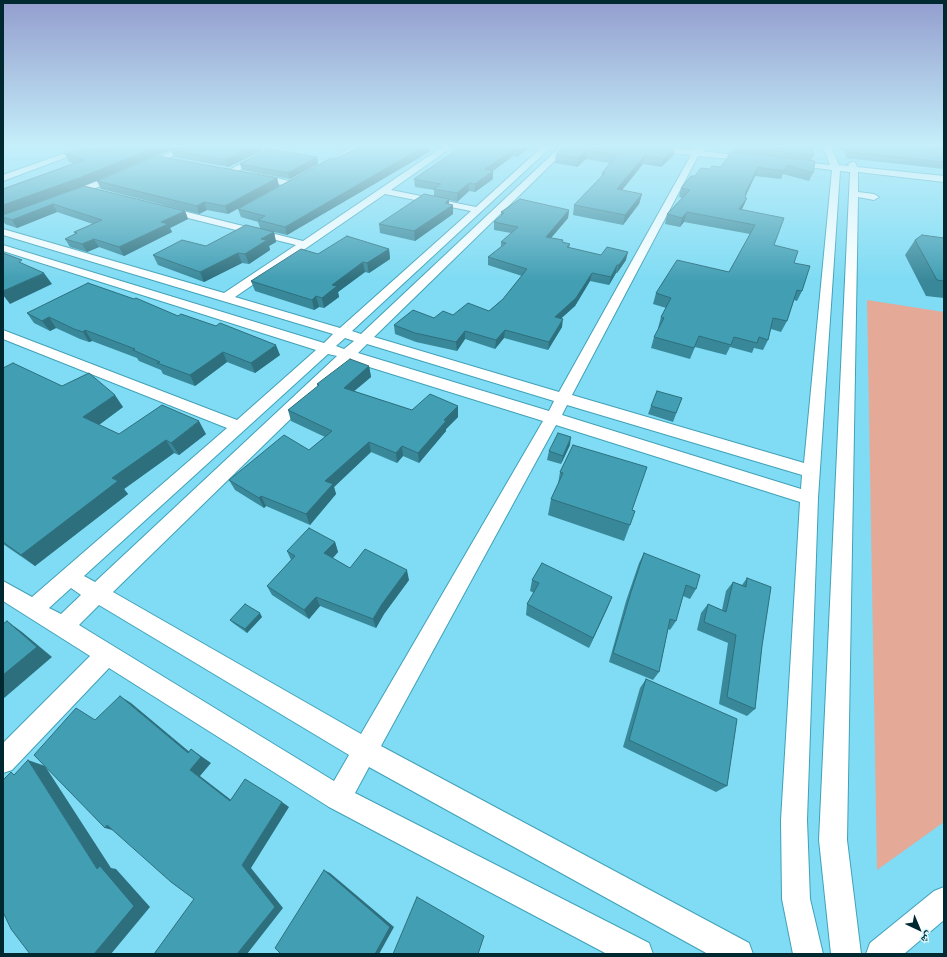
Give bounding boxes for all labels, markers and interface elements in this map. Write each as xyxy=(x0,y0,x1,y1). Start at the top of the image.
north arrow xyxy=(899,909,939,949)
text: ش xyxy=(918,929,936,947)

